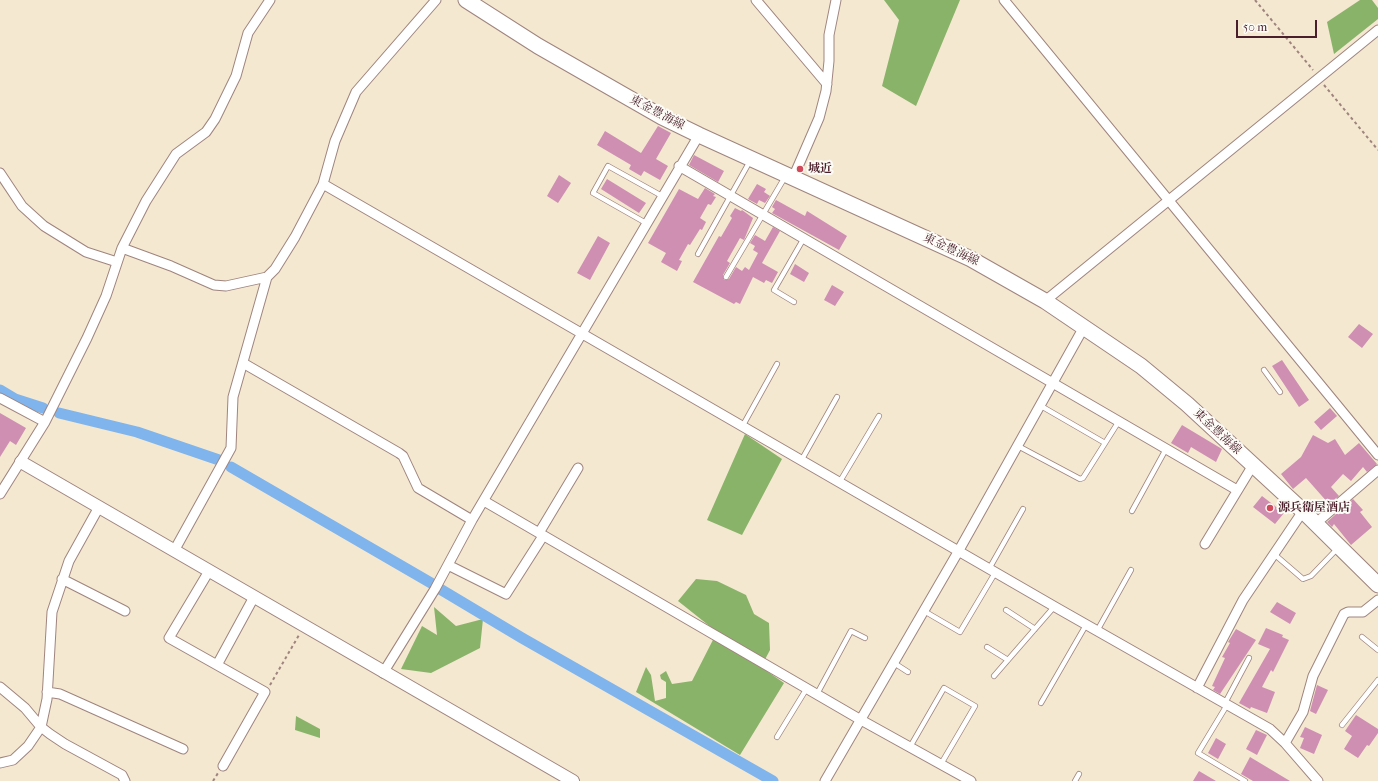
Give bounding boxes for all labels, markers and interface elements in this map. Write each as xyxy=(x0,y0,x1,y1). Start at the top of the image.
scale bar xyxy=(1238,12,1319,38)
text: 50 m xyxy=(1243,20,1267,34)
street label: 東金豊海線 xyxy=(627,93,687,133)
place label: 城近 xyxy=(808,162,832,176)
marker: 城近 xyxy=(795,164,805,174)
street label: 東金豊海線 xyxy=(921,231,981,269)
street label: 東金豊海線 xyxy=(1190,406,1244,458)
place label: 源兵衛屋酒店 xyxy=(1278,501,1350,515)
marker: 源兵衛屋酒店 xyxy=(1265,503,1275,513)

